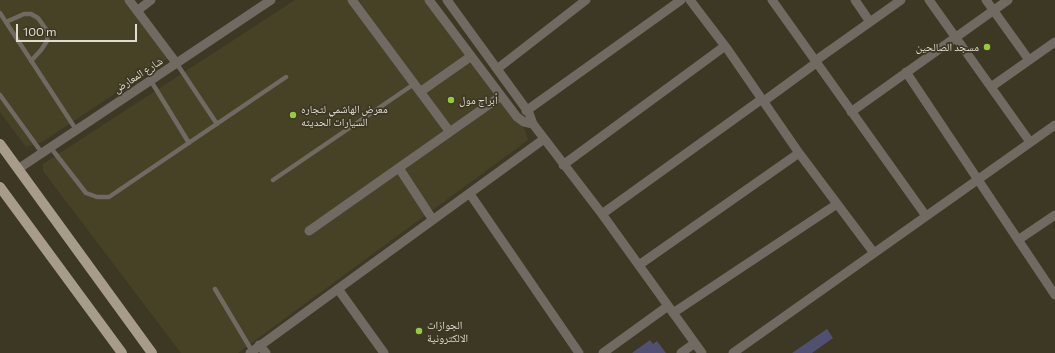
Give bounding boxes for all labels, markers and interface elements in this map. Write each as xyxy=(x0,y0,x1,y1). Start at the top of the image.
scale bar xyxy=(18,16,139,42)
text: 100 m xyxy=(23,24,57,38)
place label: مسجد الصالحين xyxy=(916,40,979,54)
marker: مسجد الصالحين xyxy=(982,42,992,52)
street label: شارع المعارض xyxy=(111,54,165,96)
place label: أبراج مول xyxy=(459,93,498,107)
marker: أبراج مول xyxy=(446,95,456,105)
place label: معرض الهاشمي لتجاره السيارات الحديثه xyxy=(301,102,388,128)
marker: معرض الهاشمي لتجاره السيارات الحديثه xyxy=(288,110,298,120)
place label: الجوازات الالكترونية xyxy=(427,318,468,344)
marker: الجوازات الالكترونية xyxy=(414,326,424,336)

